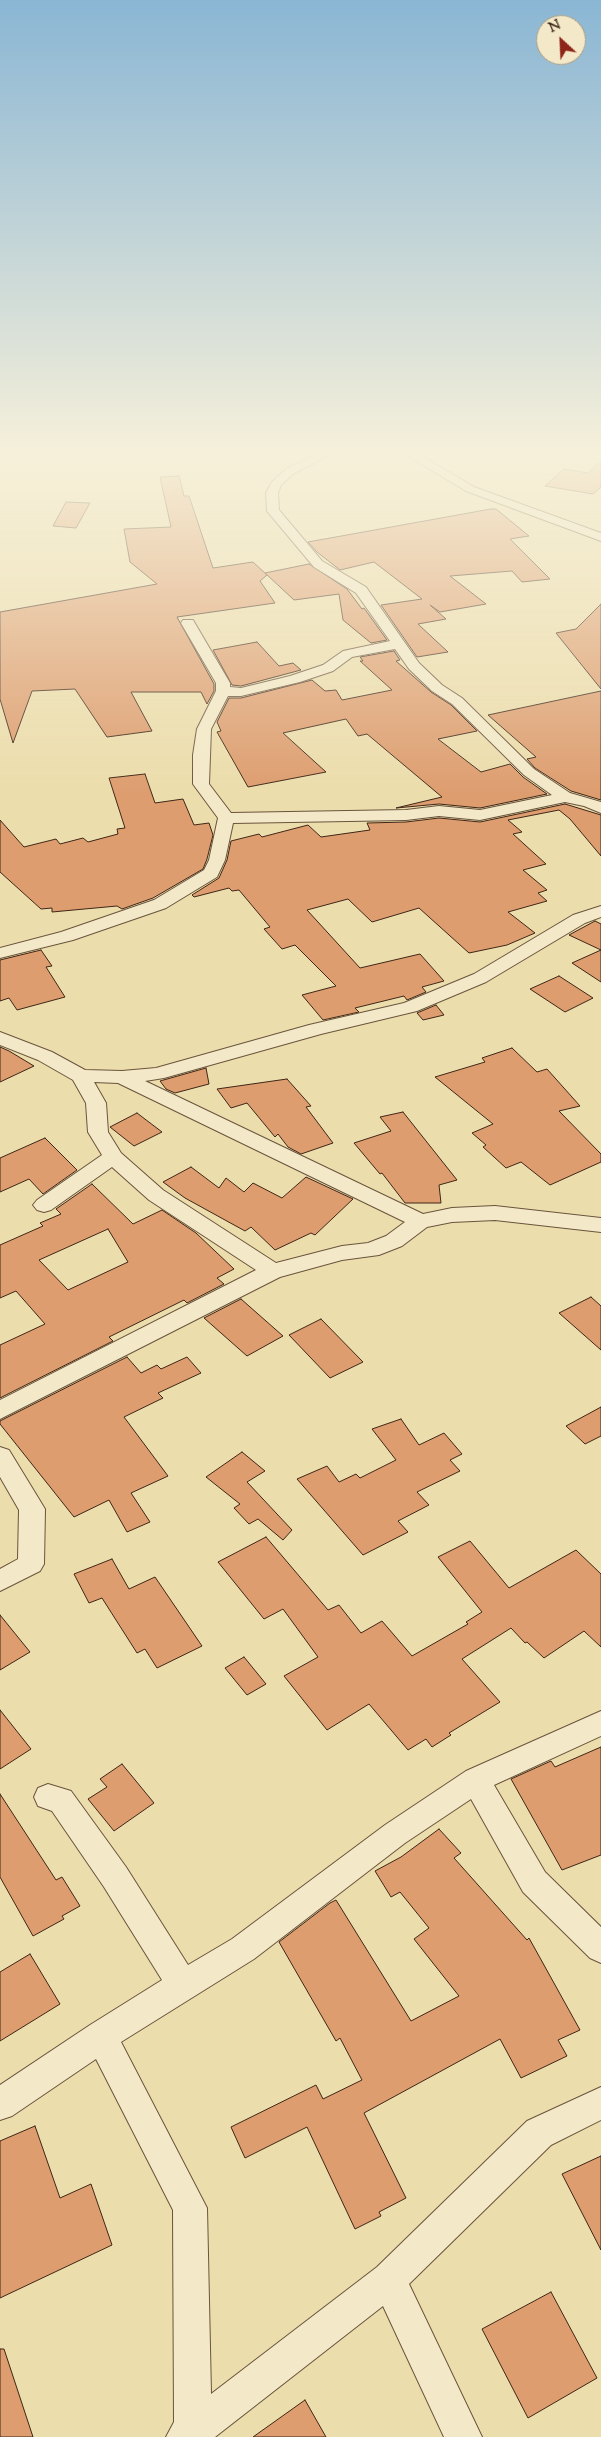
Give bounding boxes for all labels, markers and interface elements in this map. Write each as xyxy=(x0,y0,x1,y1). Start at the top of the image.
north arrow xyxy=(536,15,586,65)
text: N xyxy=(546,16,564,39)

